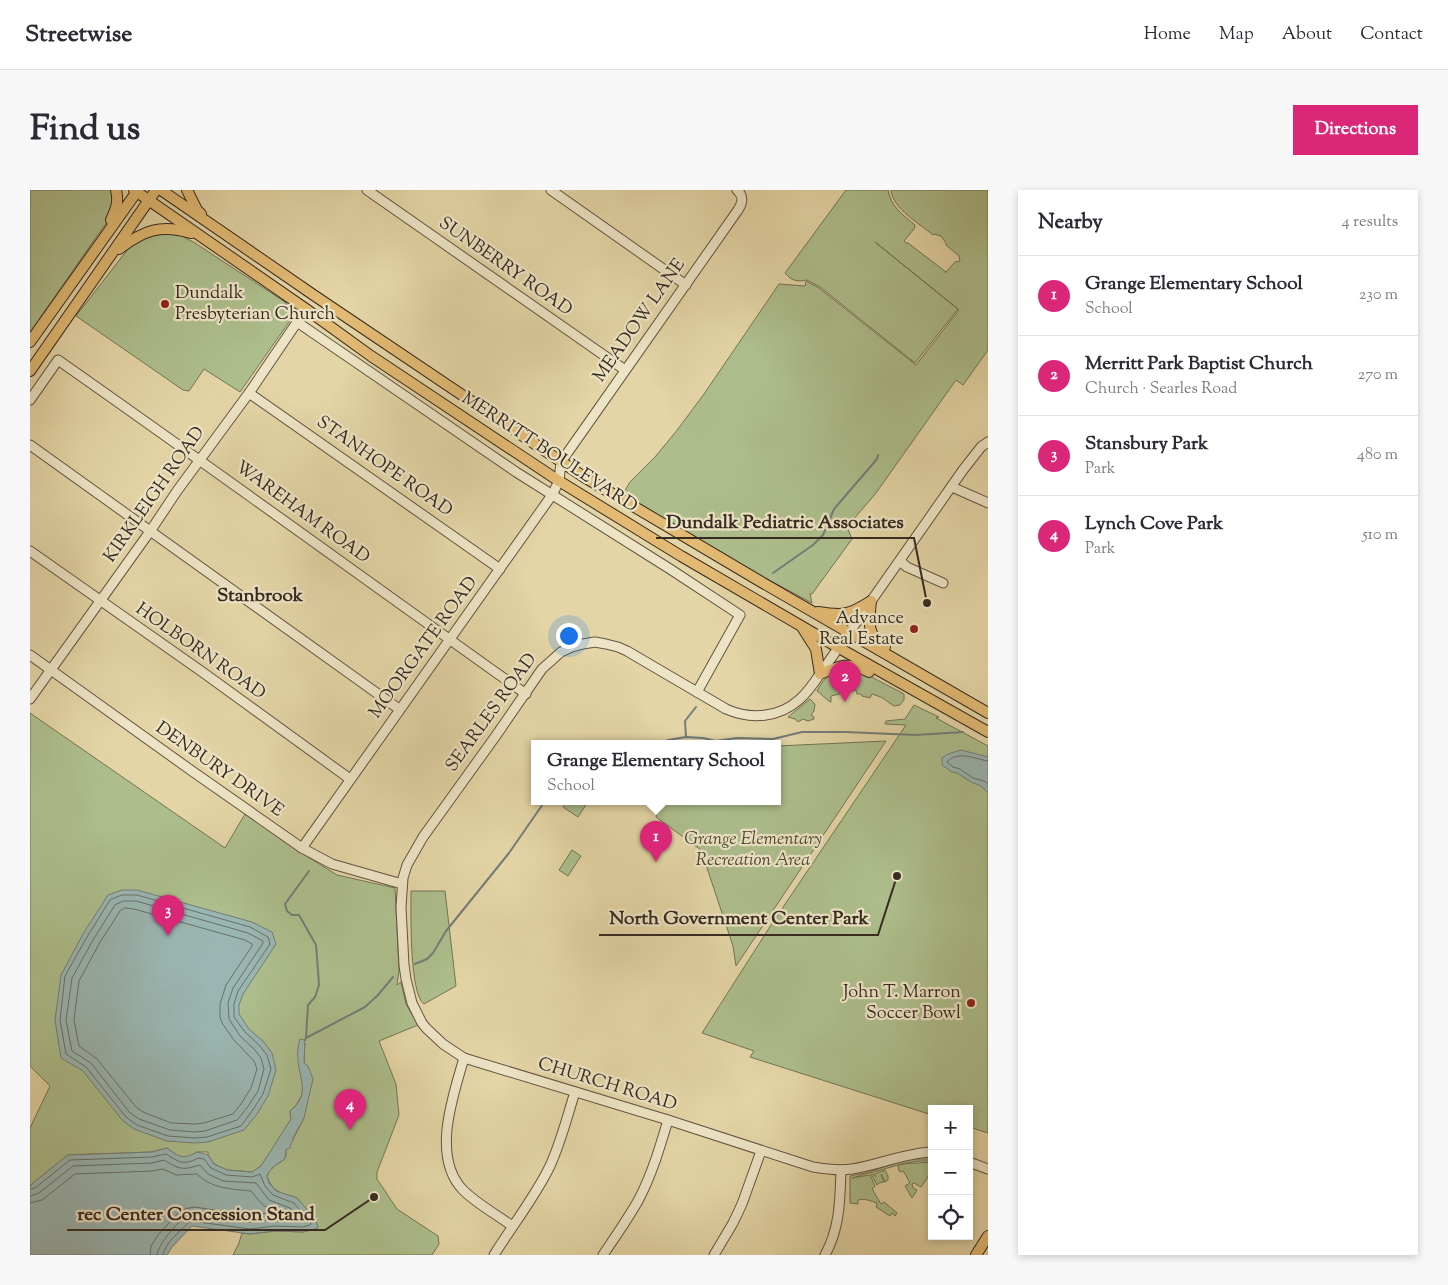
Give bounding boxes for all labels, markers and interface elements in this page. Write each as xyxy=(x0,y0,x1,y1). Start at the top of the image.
text: Streetwise xyxy=(25,18,132,52)
text: Home xyxy=(1144,22,1191,48)
text: Map xyxy=(1219,22,1254,48)
text: About xyxy=(1282,22,1332,48)
text: Contact xyxy=(1360,22,1423,48)
text: Find us xyxy=(30,105,140,156)
button: Directions xyxy=(1293,105,1418,155)
text: Nearby xyxy=(1038,208,1103,238)
street label: SUNBERRY ROAD xyxy=(433,211,577,323)
text: 4 results xyxy=(1342,211,1398,234)
street label: MEADOW LANE xyxy=(588,254,693,388)
text: Grange Elementary School xyxy=(1085,271,1303,298)
place label: Dundalk Presbyterian Church xyxy=(175,281,335,328)
text: 1 xyxy=(1051,284,1057,307)
text: 230 m xyxy=(1359,284,1398,307)
marker: Dundalk Presbyterian Church xyxy=(159,298,171,310)
text: School xyxy=(1085,298,1133,321)
text: Merritt Park Baptist Church xyxy=(1085,351,1313,378)
text: 2 xyxy=(1050,364,1058,387)
text: 270 m xyxy=(1358,364,1398,387)
text: Church · Searles Road xyxy=(1085,378,1237,401)
street label: MERRITT BOULEVARD xyxy=(456,386,642,520)
street label: STANHOPE ROAD xyxy=(311,410,457,524)
street label: KIRKLEIGH ROAD xyxy=(98,422,212,568)
text: Stansbury Park xyxy=(1085,431,1208,458)
text: 3 xyxy=(1051,444,1057,467)
text: 480 m xyxy=(1357,444,1398,467)
street label: WAREHAM ROAD xyxy=(229,455,375,571)
text: Park xyxy=(1085,458,1116,481)
callout: Dundalk Pediatric Associates xyxy=(656,504,914,538)
text: Dundalk Pediatric Associates xyxy=(666,510,904,537)
text: Lynch Cove Park xyxy=(1085,511,1223,538)
text: 4 xyxy=(1050,524,1058,547)
text: 510 m xyxy=(1362,524,1398,547)
text: Park xyxy=(1085,538,1116,561)
street label: MOORGATE ROAD xyxy=(363,571,485,725)
district label: Stanbrook xyxy=(217,583,304,610)
street label: HOLBORN ROAD xyxy=(129,597,271,707)
place label: Advance Real Estate xyxy=(819,606,904,653)
your location xyxy=(556,623,582,649)
marker: Advance Real Estate xyxy=(908,623,920,635)
street label: SEARLES ROAD xyxy=(440,648,544,778)
pin: 2 xyxy=(829,661,861,702)
street label: DENBURY DRIVE xyxy=(150,716,288,824)
popup xyxy=(531,740,781,805)
text: Grange Elementary School xyxy=(547,748,765,775)
text: School xyxy=(547,775,595,798)
pin: 1 xyxy=(640,821,672,862)
park label: Grange Elementary Recreation Area xyxy=(684,827,822,874)
pin: 3 xyxy=(152,895,184,936)
callout: North Government Center Park xyxy=(599,901,878,935)
text: North Government Center Park xyxy=(609,906,869,933)
place label: John T. Marron Soccer Bowl xyxy=(842,980,961,1027)
marker: John T. Marron Soccer Bowl xyxy=(965,997,977,1009)
street label: CHURCH ROAD xyxy=(534,1051,680,1119)
pin: 4 xyxy=(334,1089,366,1130)
map controls xyxy=(928,1105,973,1240)
button: + xyxy=(928,1105,973,1150)
button: − xyxy=(928,1150,973,1195)
button: locate xyxy=(928,1195,973,1240)
callout: rec Center Concession Stand xyxy=(67,1196,325,1230)
text: rec Center Concession Stand xyxy=(77,1202,315,1229)

